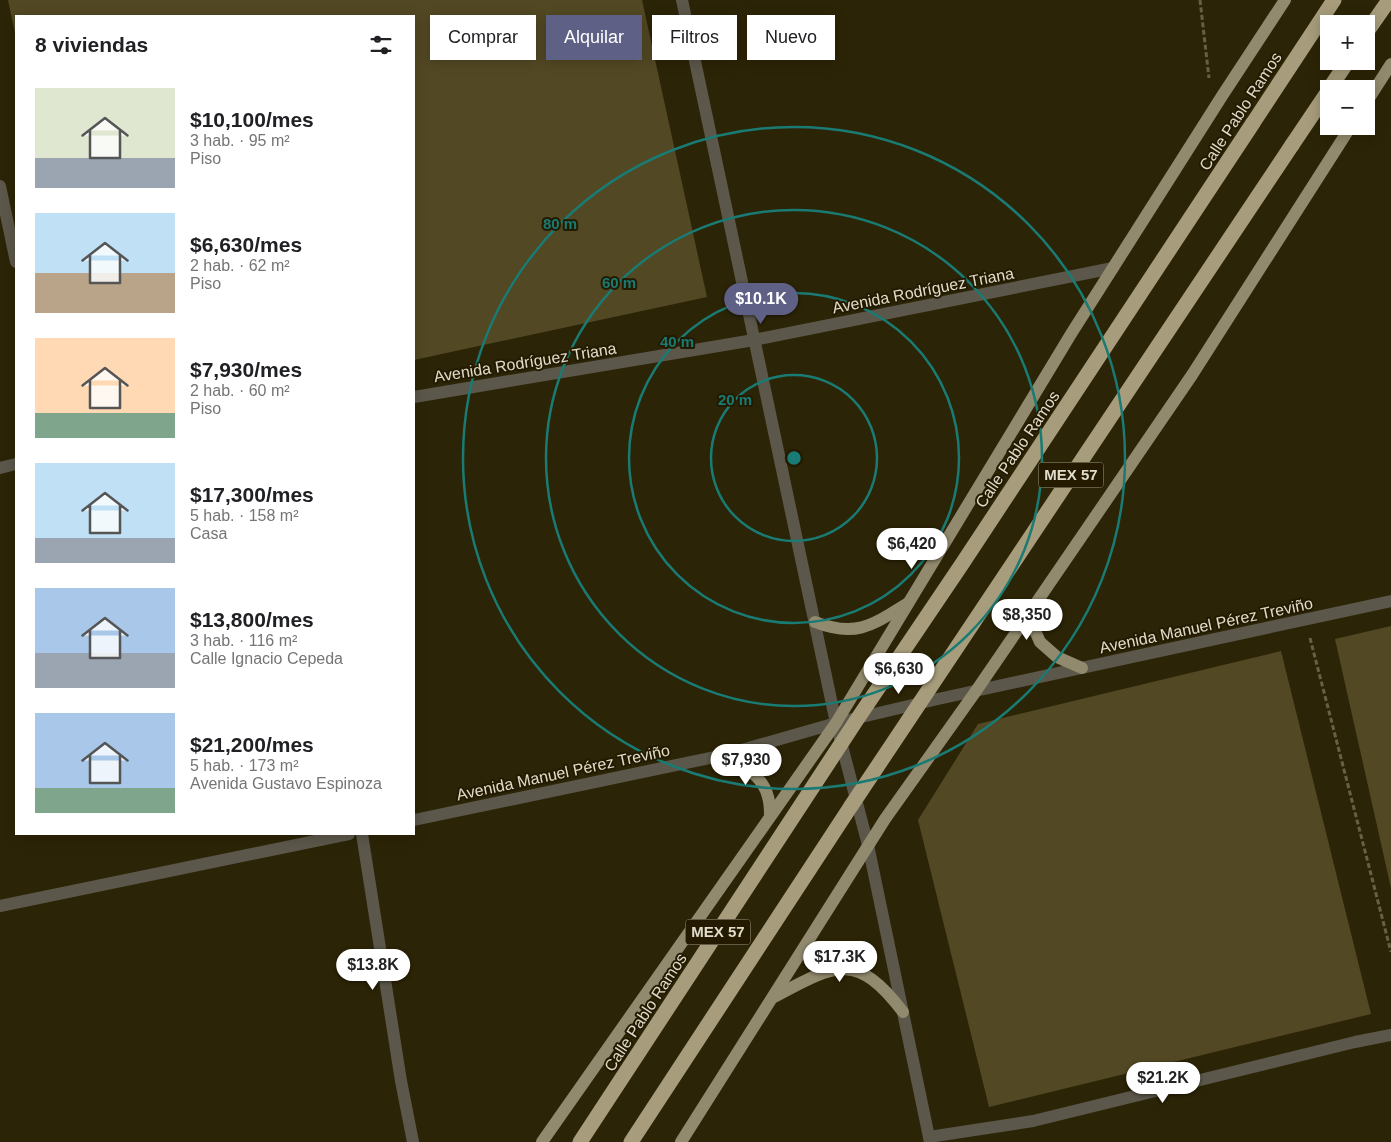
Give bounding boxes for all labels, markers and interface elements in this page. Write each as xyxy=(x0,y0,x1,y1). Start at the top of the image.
chip: Comprar xyxy=(430,15,536,60)
chip: Alquilar xyxy=(546,15,642,60)
chip: Filtros xyxy=(652,15,737,60)
chip: Nuevo xyxy=(747,15,835,60)
map controls xyxy=(1320,15,1375,135)
button: + xyxy=(1320,15,1375,70)
icon: filters xyxy=(367,31,395,59)
text: 8 viviendas xyxy=(35,33,148,56)
street label: Calle Pablo Ramos xyxy=(1196,49,1285,173)
button: − xyxy=(1320,80,1375,135)
icon: home xyxy=(75,108,135,168)
text: $10,100/mes xyxy=(190,108,314,131)
text: 3 hab. · 95 m² xyxy=(190,132,290,149)
text: Piso xyxy=(190,150,221,167)
text: 80 m xyxy=(543,215,577,232)
icon: home xyxy=(75,233,135,293)
text: $6,630/mes xyxy=(190,233,302,256)
text: 2 hab. · 62 m² xyxy=(190,257,290,274)
street label: Avenida Rodríguez Triana xyxy=(831,265,1015,316)
text: 60 m xyxy=(602,274,636,291)
text: Piso xyxy=(190,275,221,292)
pin: $10.1K xyxy=(720,282,802,325)
text: $10.1K xyxy=(735,290,787,307)
text: 40 m xyxy=(660,333,694,350)
street label: Avenida Rodríguez Triana xyxy=(433,340,618,385)
icon: home xyxy=(75,358,135,418)
text: $7,930/mes xyxy=(190,358,302,381)
text: 2 hab. · 60 m² xyxy=(190,382,290,399)
street label: Calle Pablo Ramos xyxy=(972,388,1063,511)
text: 20 m xyxy=(718,391,752,408)
text: Piso xyxy=(190,400,221,417)
centre of rings xyxy=(785,449,803,467)
road number: MEX 57 xyxy=(1038,462,1104,488)
icon: home xyxy=(75,483,135,543)
text: $17,300/mes xyxy=(190,483,314,506)
text: 5 hab. · 158 m² xyxy=(190,507,299,524)
text: Casa xyxy=(190,525,227,542)
pin: $6,420 xyxy=(871,528,953,570)
text: $6,420 xyxy=(888,535,936,552)
street label: Avenida Manuel Pérez Treviño xyxy=(1098,595,1314,656)
pin: $8,350 xyxy=(986,598,1068,641)
text: $8,350 xyxy=(1003,606,1051,623)
icon: home xyxy=(75,608,135,668)
text: $13,800/mes xyxy=(190,608,314,631)
text: 3 hab. · 116 m² xyxy=(190,632,297,649)
text: Calle Ignacio Cepeda xyxy=(190,650,343,667)
pin: $6,630 xyxy=(858,652,940,695)
text: $6,630 xyxy=(875,660,923,677)
icon: home xyxy=(75,733,135,793)
text: $21,200/mes xyxy=(190,733,314,756)
street label: Avenida Manuel Pérez Treviño xyxy=(455,742,671,803)
pin: $7,930 xyxy=(705,744,787,786)
text: $7,930 xyxy=(722,751,770,768)
text: 5 hab. · 173 m² xyxy=(190,757,299,774)
text: Avenida Gustavo Espinoza xyxy=(190,775,382,792)
road number: MEX 57 xyxy=(686,920,750,944)
pin: $17.3K xyxy=(799,940,881,983)
pin: $13.8K xyxy=(332,948,414,991)
text: $17.3K xyxy=(814,948,866,965)
street label: Calle Pablo Ramos xyxy=(601,950,690,1074)
text: $13.8K xyxy=(347,956,399,973)
pin: $21.2K xyxy=(1122,1062,1204,1104)
text: $21.2K xyxy=(1137,1069,1189,1086)

